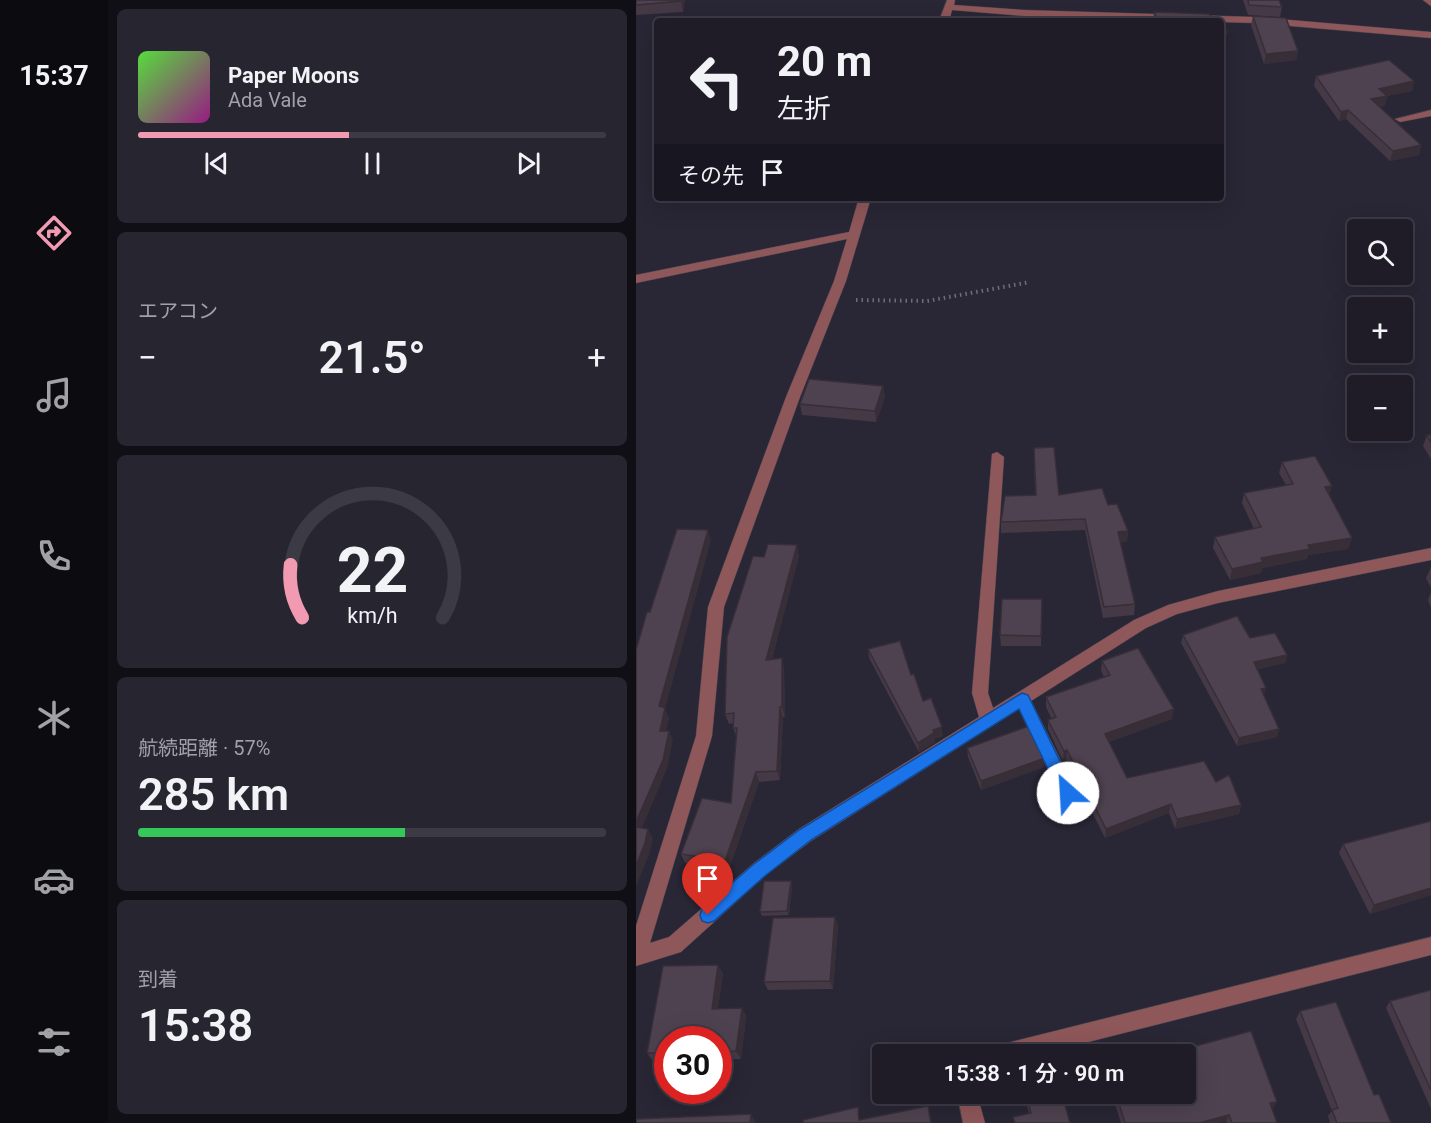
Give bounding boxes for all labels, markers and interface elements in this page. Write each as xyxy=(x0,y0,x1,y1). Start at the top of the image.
text: 20 m xyxy=(777,37,872,86)
icon: left xyxy=(678,42,756,120)
text: 15:37 xyxy=(19,60,89,92)
text: Paper Moons xyxy=(228,63,359,88)
text: Ada Vale xyxy=(228,88,307,112)
text: 左折 xyxy=(777,93,831,125)
icon: previous xyxy=(200,147,233,180)
icon: pause xyxy=(356,147,389,180)
icon: next xyxy=(512,147,545,180)
icon: arrive xyxy=(756,156,789,189)
text: その先 xyxy=(678,163,744,188)
icon: directions xyxy=(33,212,75,254)
map controls xyxy=(1347,219,1413,441)
button: search xyxy=(1347,219,1413,285)
button: + xyxy=(1347,297,1413,363)
text: エアコン xyxy=(138,299,218,323)
text: 21.5° xyxy=(318,331,426,384)
text: − xyxy=(138,338,157,377)
text: + xyxy=(587,338,606,377)
icon: music xyxy=(33,374,75,416)
button: − xyxy=(1347,375,1413,441)
icon: phone xyxy=(33,535,75,577)
text: 22 xyxy=(336,535,408,608)
text: km/h xyxy=(347,604,397,629)
icon: climate xyxy=(33,697,75,739)
text: 航続距離 · 57% xyxy=(138,736,270,760)
position arrow xyxy=(1036,761,1100,825)
text: 285 km xyxy=(138,768,289,821)
pin xyxy=(682,853,733,915)
icon: car xyxy=(33,859,75,901)
icon: arrive xyxy=(691,862,724,895)
text: 到着 xyxy=(138,967,178,991)
text: 15:38 xyxy=(138,999,253,1052)
icon: filters xyxy=(33,1021,75,1063)
speed limit sign: 30 xyxy=(654,1026,732,1104)
text: 15:38 · 1 分 · 90 m xyxy=(944,1061,1124,1086)

